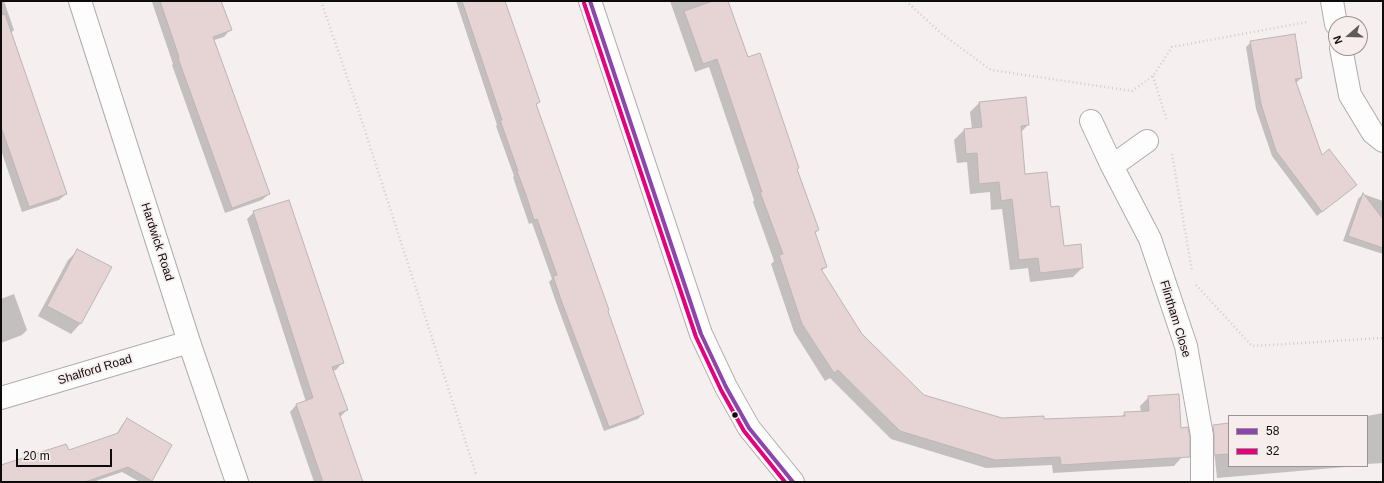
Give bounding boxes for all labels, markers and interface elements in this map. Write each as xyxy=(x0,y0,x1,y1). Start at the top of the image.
north arrow xyxy=(1328,16,1368,56)
text: N xyxy=(1331,34,1345,46)
street label: Hardwick Road xyxy=(138,201,176,283)
street label: Flintham Close xyxy=(1156,279,1194,359)
street label: Shalford Road xyxy=(56,352,134,388)
unlabelled marker xyxy=(730,410,740,420)
legend xyxy=(1228,415,1368,467)
text: 58 xyxy=(1266,424,1279,438)
scale bar xyxy=(18,441,114,467)
text: 32 xyxy=(1266,444,1279,458)
text: 20 m xyxy=(23,449,50,463)

